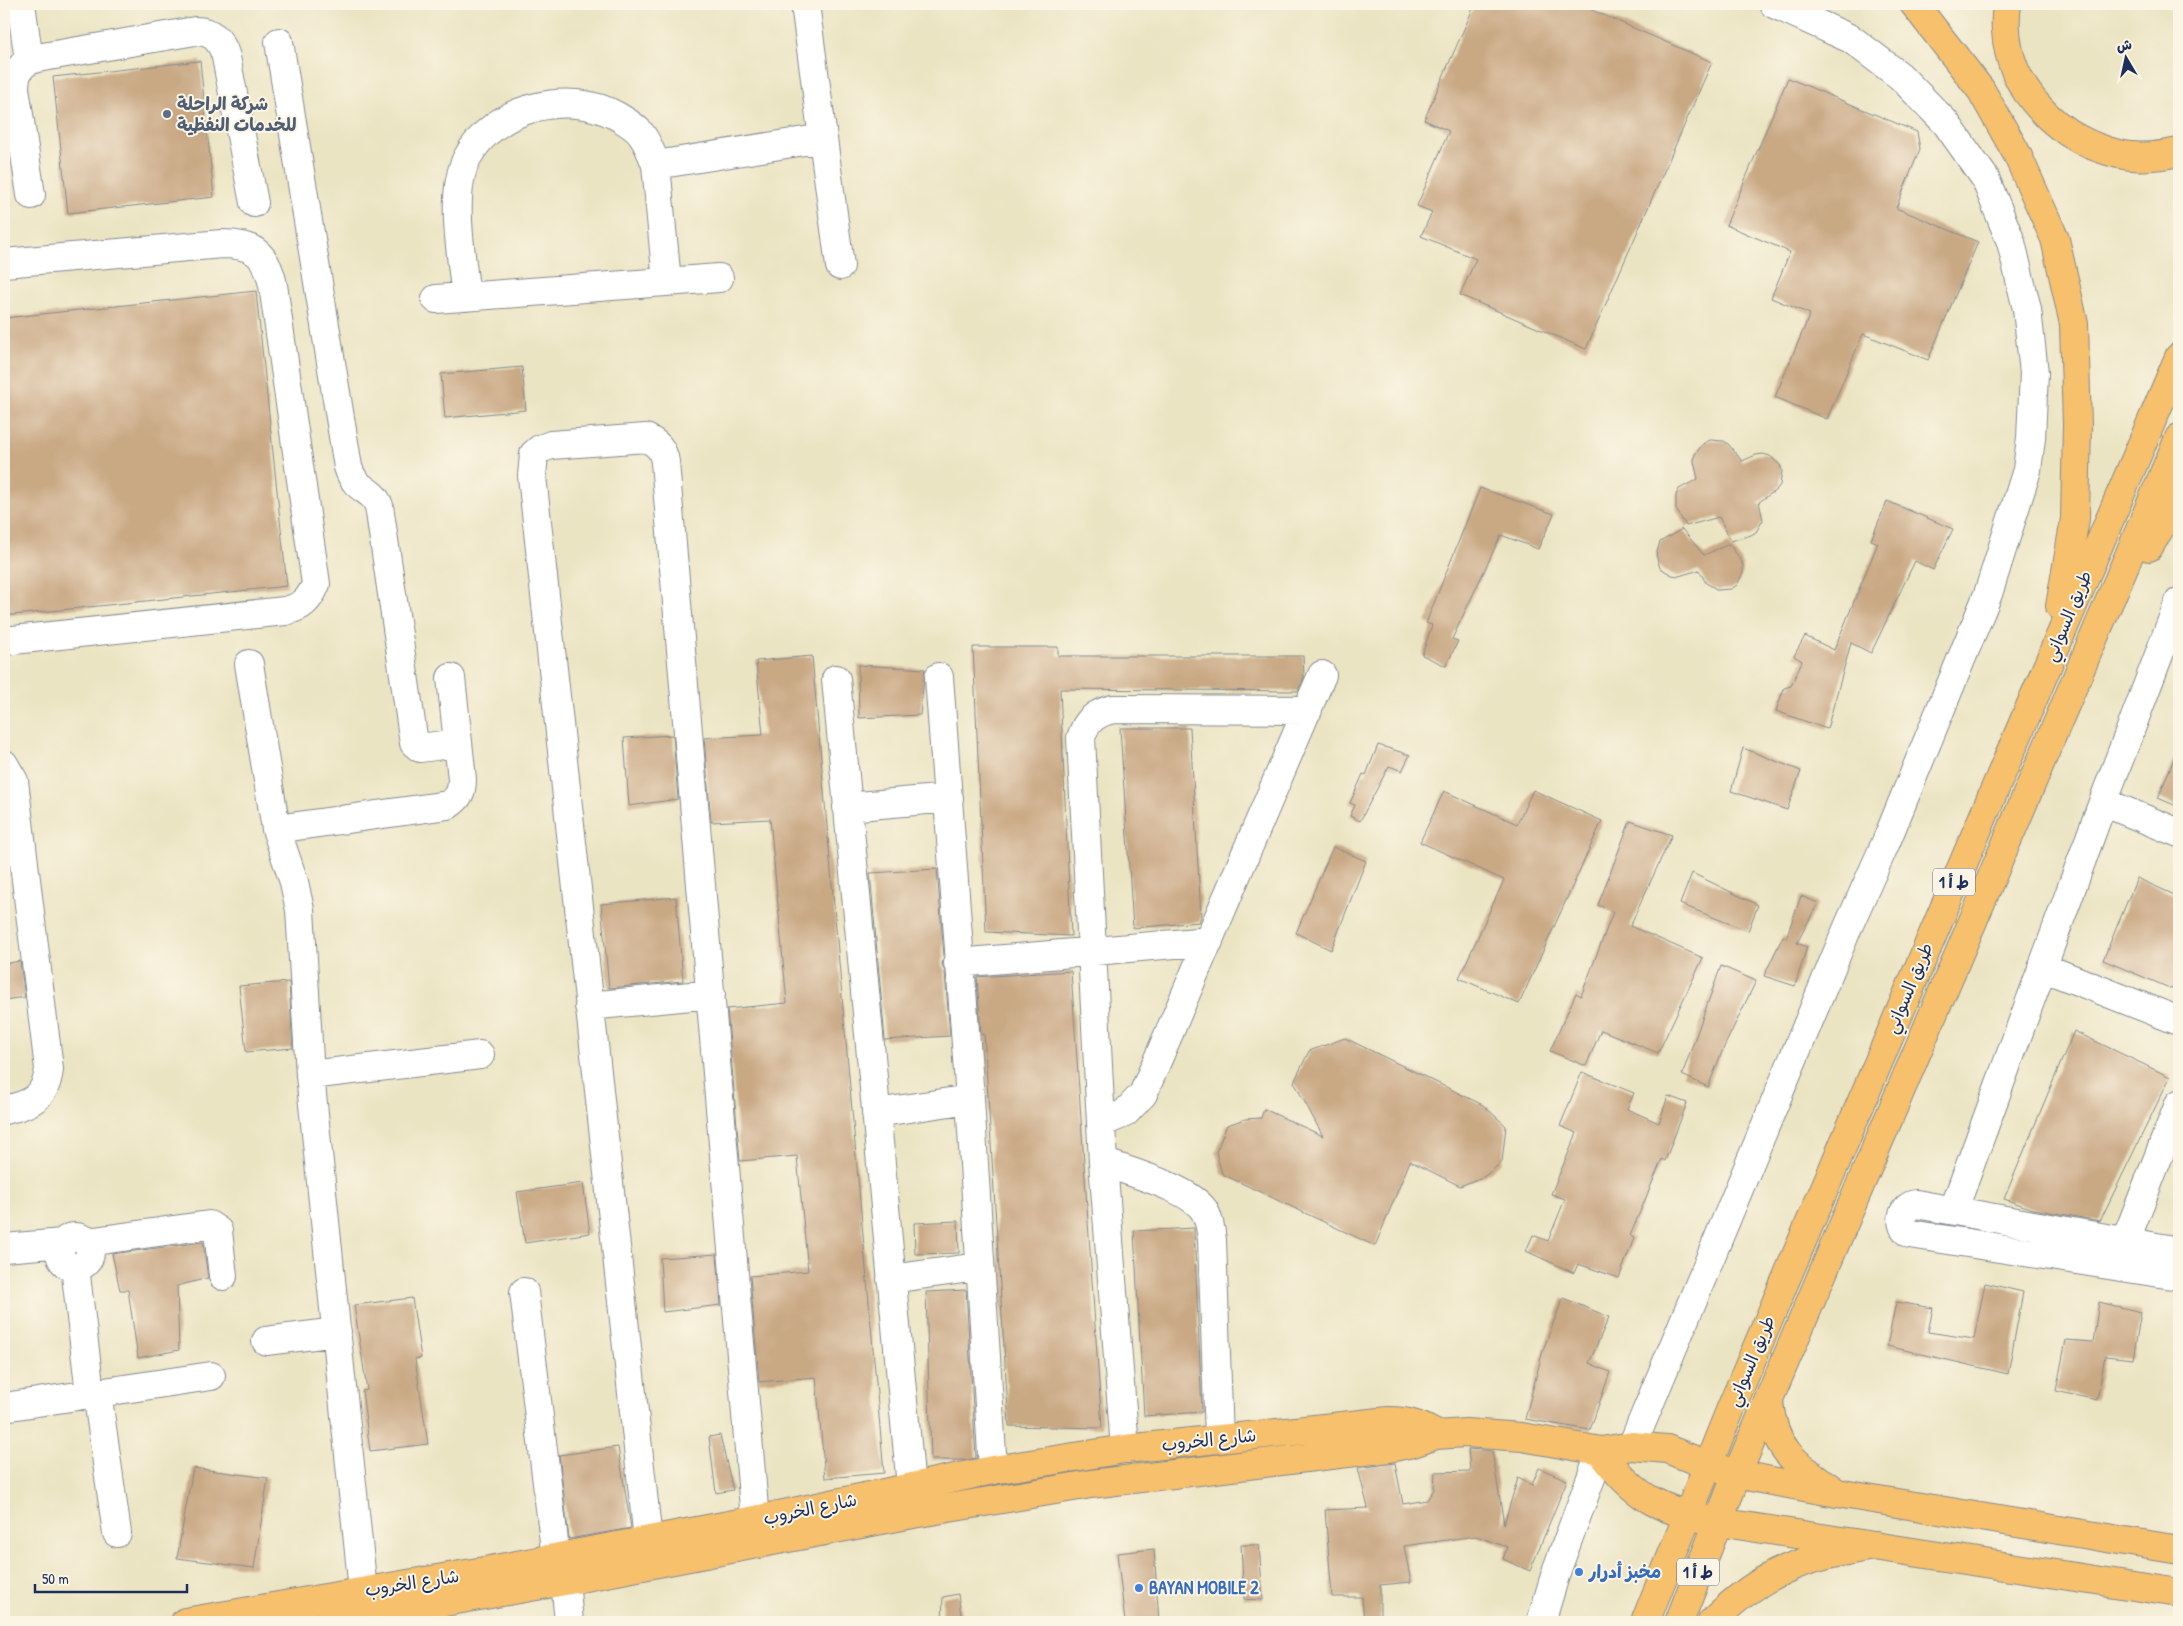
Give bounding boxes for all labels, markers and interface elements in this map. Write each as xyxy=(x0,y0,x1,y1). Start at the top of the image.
north arrow xyxy=(2100,32,2150,82)
text: ش xyxy=(2115,34,2133,55)
place label: شركة الراحلة للخدمات النفظية xyxy=(177,91,297,137)
marker: شركة الراحلة للخدمات النفظية xyxy=(161,108,173,120)
street label: طريق السواني xyxy=(2037,567,2102,667)
road number: ط أ 1 xyxy=(1933,869,1975,896)
street label: طريق السواني xyxy=(1878,939,1943,1039)
street label: طريق السواني xyxy=(1720,1312,1785,1412)
street label: شارع الخروب xyxy=(1160,1422,1258,1457)
street label: شارع الخروب xyxy=(761,1486,859,1531)
road number: ط أ 1 xyxy=(1677,1558,1719,1585)
place label: مخبز أدرار xyxy=(1588,1559,1661,1584)
scale bar xyxy=(35,1561,188,1593)
street label: شارع الخروب xyxy=(363,1563,461,1602)
marker: مخبز أدرار xyxy=(1573,1566,1585,1578)
text: 50 m xyxy=(42,1568,69,1589)
place label: BAYAN MOBILE 2 xyxy=(1149,1575,1259,1600)
marker: BAYAN MOBILE 2 xyxy=(1133,1582,1145,1594)

